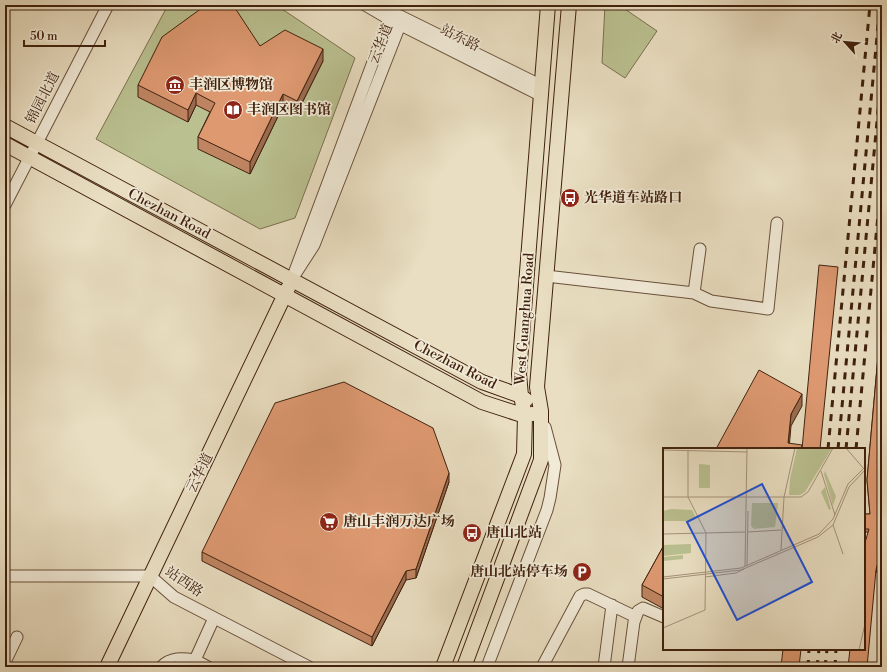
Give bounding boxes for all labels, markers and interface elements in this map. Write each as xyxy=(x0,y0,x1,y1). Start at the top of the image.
street label: 站东路 xyxy=(437,20,483,56)
street label: 云华道 xyxy=(365,21,397,67)
scale bar xyxy=(24,22,105,48)
north arrow xyxy=(825,22,865,62)
text: 50 m xyxy=(30,29,58,44)
text: 北 xyxy=(828,30,846,46)
street label: 锦园北道 xyxy=(22,69,64,127)
museum icon: 丰润区博物馆 xyxy=(164,74,186,96)
place label: 丰润区博物馆 xyxy=(189,76,273,94)
library icon: 丰润区图书馆 xyxy=(222,99,244,121)
place label: 丰润区图书馆 xyxy=(247,101,331,119)
street label: Chezhan Road xyxy=(125,185,213,243)
bus stop icon: 光华道车站路口 xyxy=(559,187,581,209)
place label: 光华道车站路口 xyxy=(584,189,682,207)
street label: West Guanghua Road xyxy=(511,252,539,387)
street label: Chezhan Road xyxy=(410,336,500,394)
inset map xyxy=(663,448,865,650)
street label: 云华道 xyxy=(183,450,217,496)
supermarket icon: 唐山丰润万达广场 xyxy=(318,511,340,533)
place label: 唐山丰润万达广场 xyxy=(343,513,455,531)
bus stop icon: 唐山北站 xyxy=(461,522,483,544)
place label: 唐山北站 xyxy=(486,524,542,542)
parking icon: 唐山北站停车场 xyxy=(571,561,593,583)
street label: 站西路 xyxy=(162,563,206,601)
place label: 唐山北站停车场 xyxy=(470,563,568,581)

